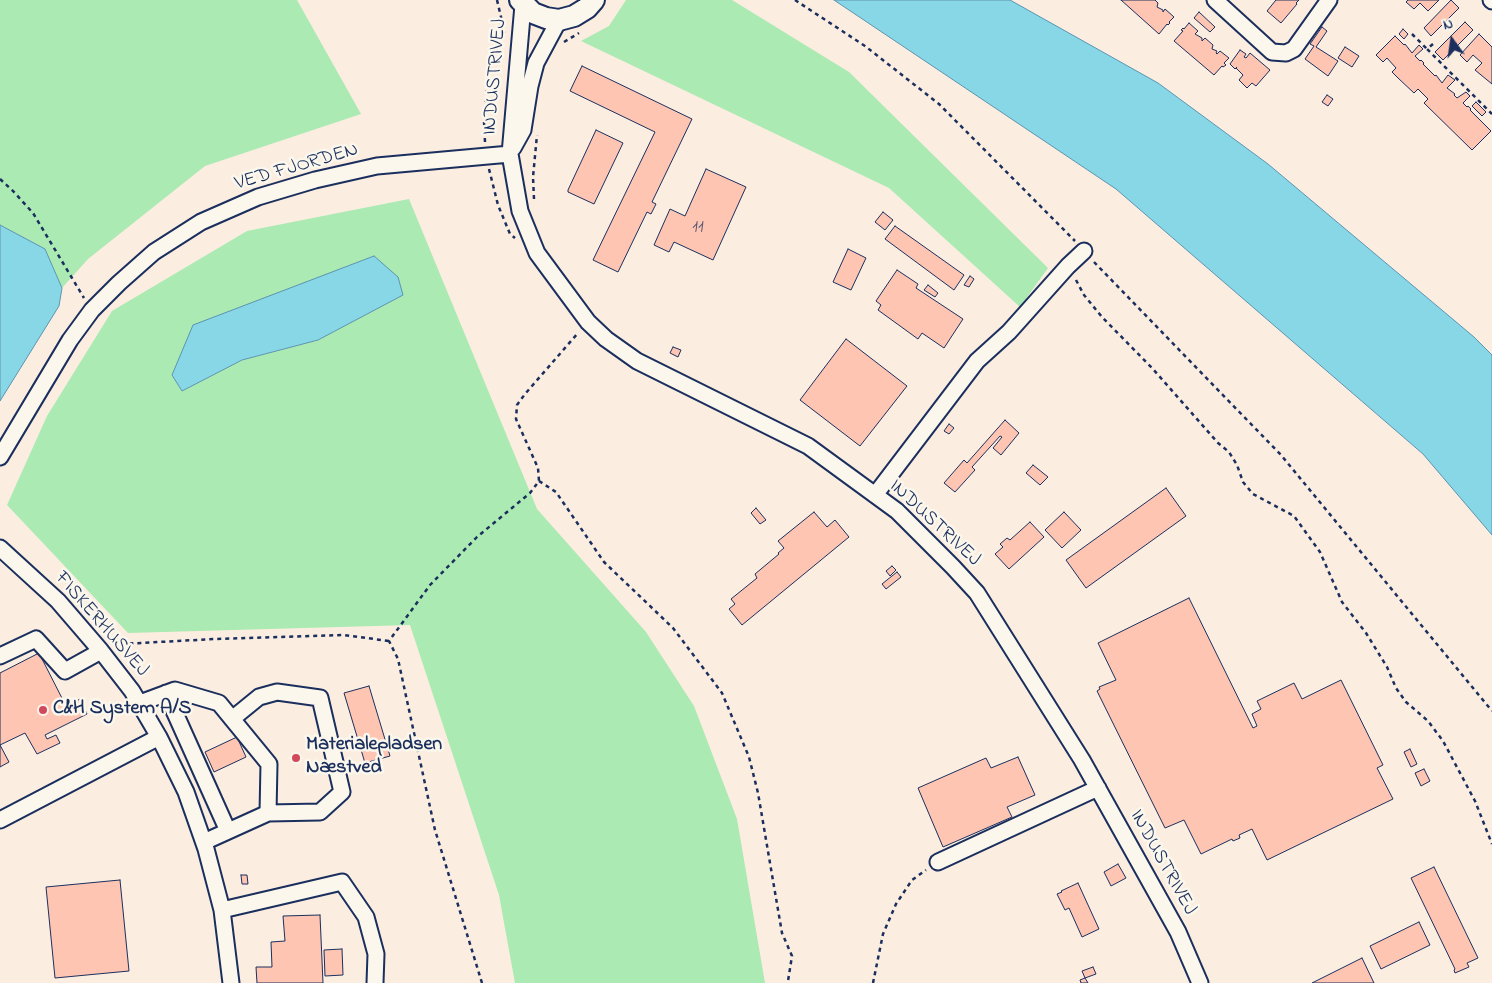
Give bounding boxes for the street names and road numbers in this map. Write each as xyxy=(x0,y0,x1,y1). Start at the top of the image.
street label: INDUSTRIVEJ xyxy=(479,18,513,136)
street label: VED FJORDEN xyxy=(233,139,361,197)
street label: INDUSTRIVEJ xyxy=(883,475,985,573)
street label: FISKERHUSVEJ xyxy=(49,567,153,683)
street label: INDUSTRIVEJ xyxy=(1123,806,1201,920)

